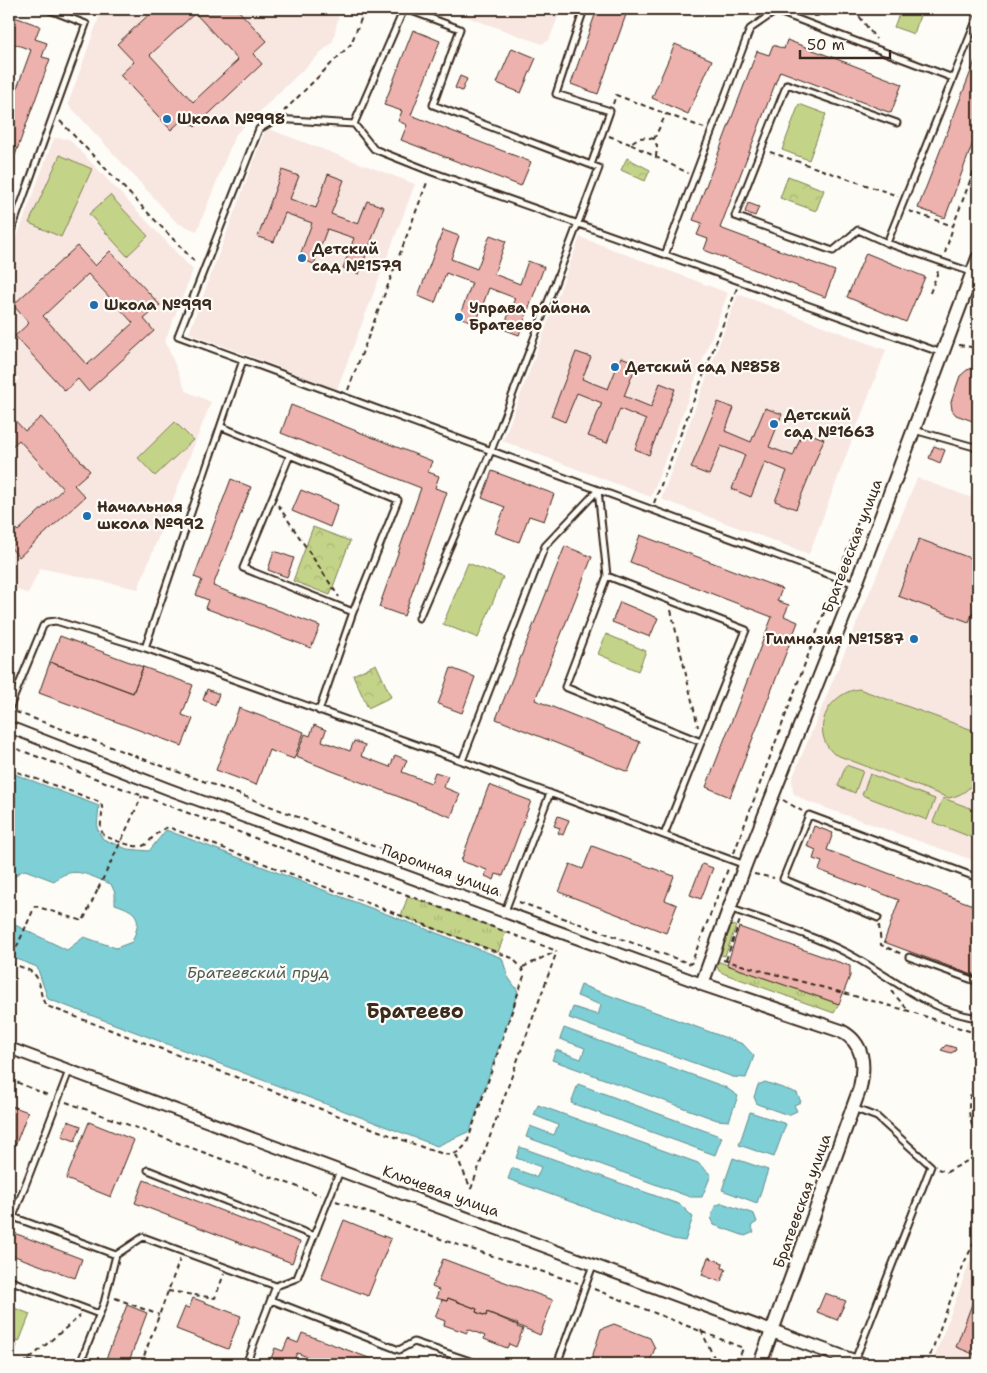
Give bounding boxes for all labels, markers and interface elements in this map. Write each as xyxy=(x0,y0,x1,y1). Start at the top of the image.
scale bar xyxy=(800,28,890,60)
text: 50 m xyxy=(807,35,845,55)
place label: Школа №998 xyxy=(177,109,285,129)
marker: Школа №998 xyxy=(161,113,173,125)
place label: Детский сад №1579 xyxy=(312,239,402,276)
marker: Детский сад №1579 xyxy=(296,252,308,264)
place label: Школа №999 xyxy=(104,295,212,315)
place label: Управа района Братеево xyxy=(469,298,591,335)
marker: Школа №999 xyxy=(88,299,100,311)
marker: Управа района Братеево xyxy=(453,311,465,323)
place label: Детский сад №858 xyxy=(625,357,780,377)
marker: Детский сад №858 xyxy=(609,361,621,373)
place label: Детский сад №1663 xyxy=(784,405,875,442)
marker: Детский сад №1663 xyxy=(768,418,780,430)
street label: Братеевская улица xyxy=(817,476,887,616)
place label: Начальная школа №992 xyxy=(97,497,205,534)
marker: Начальная школа №992 xyxy=(81,510,93,522)
place label: Гимназия №1587 xyxy=(766,629,904,649)
marker: Гимназия №1587 xyxy=(908,633,920,645)
street label: Паромная улица xyxy=(379,839,504,901)
water label: Братеевский пруд xyxy=(186,962,330,983)
district label: Братеево xyxy=(366,998,464,1024)
street label: Братеевская улица xyxy=(768,1130,836,1271)
street label: Ключевая улица xyxy=(380,1161,503,1222)

